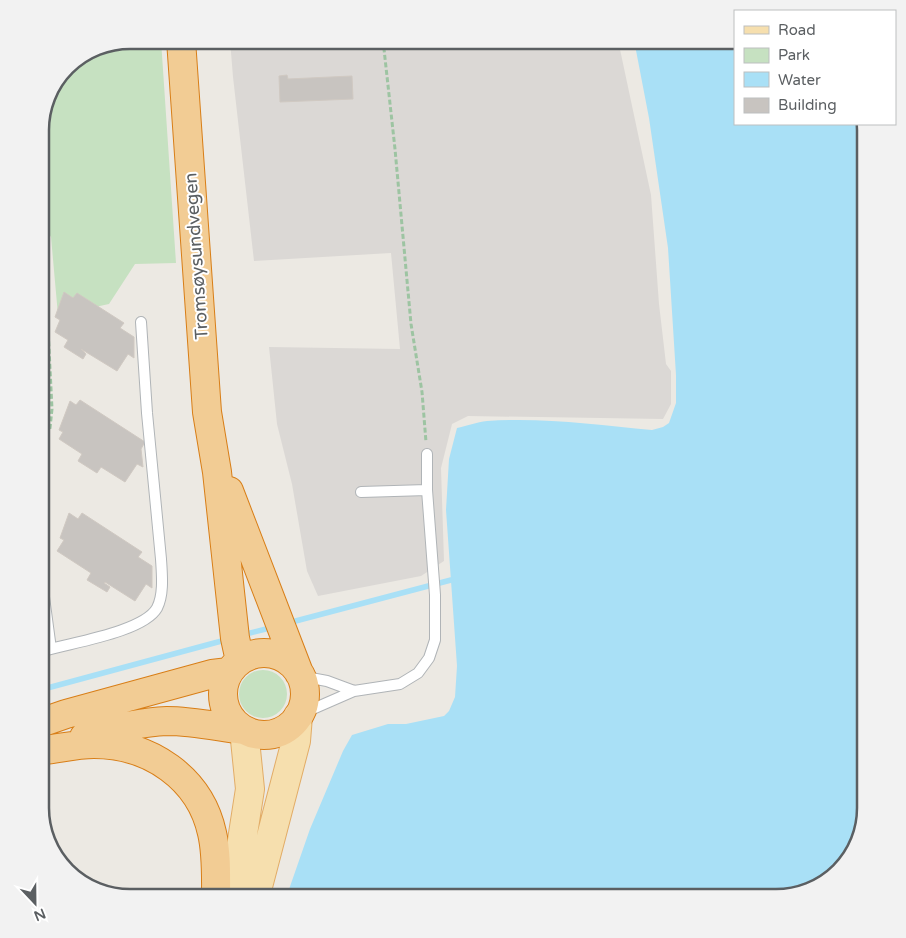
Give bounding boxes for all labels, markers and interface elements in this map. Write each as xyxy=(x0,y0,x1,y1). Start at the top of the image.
legend xyxy=(734,10,896,125)
text: Road xyxy=(778,21,816,39)
text: Park xyxy=(778,46,810,64)
text: Water xyxy=(778,71,821,89)
text: Building xyxy=(778,96,837,114)
street label: Tromsøysundvegen xyxy=(179,172,213,340)
north arrow xyxy=(10,878,60,928)
text: N xyxy=(31,905,48,925)

